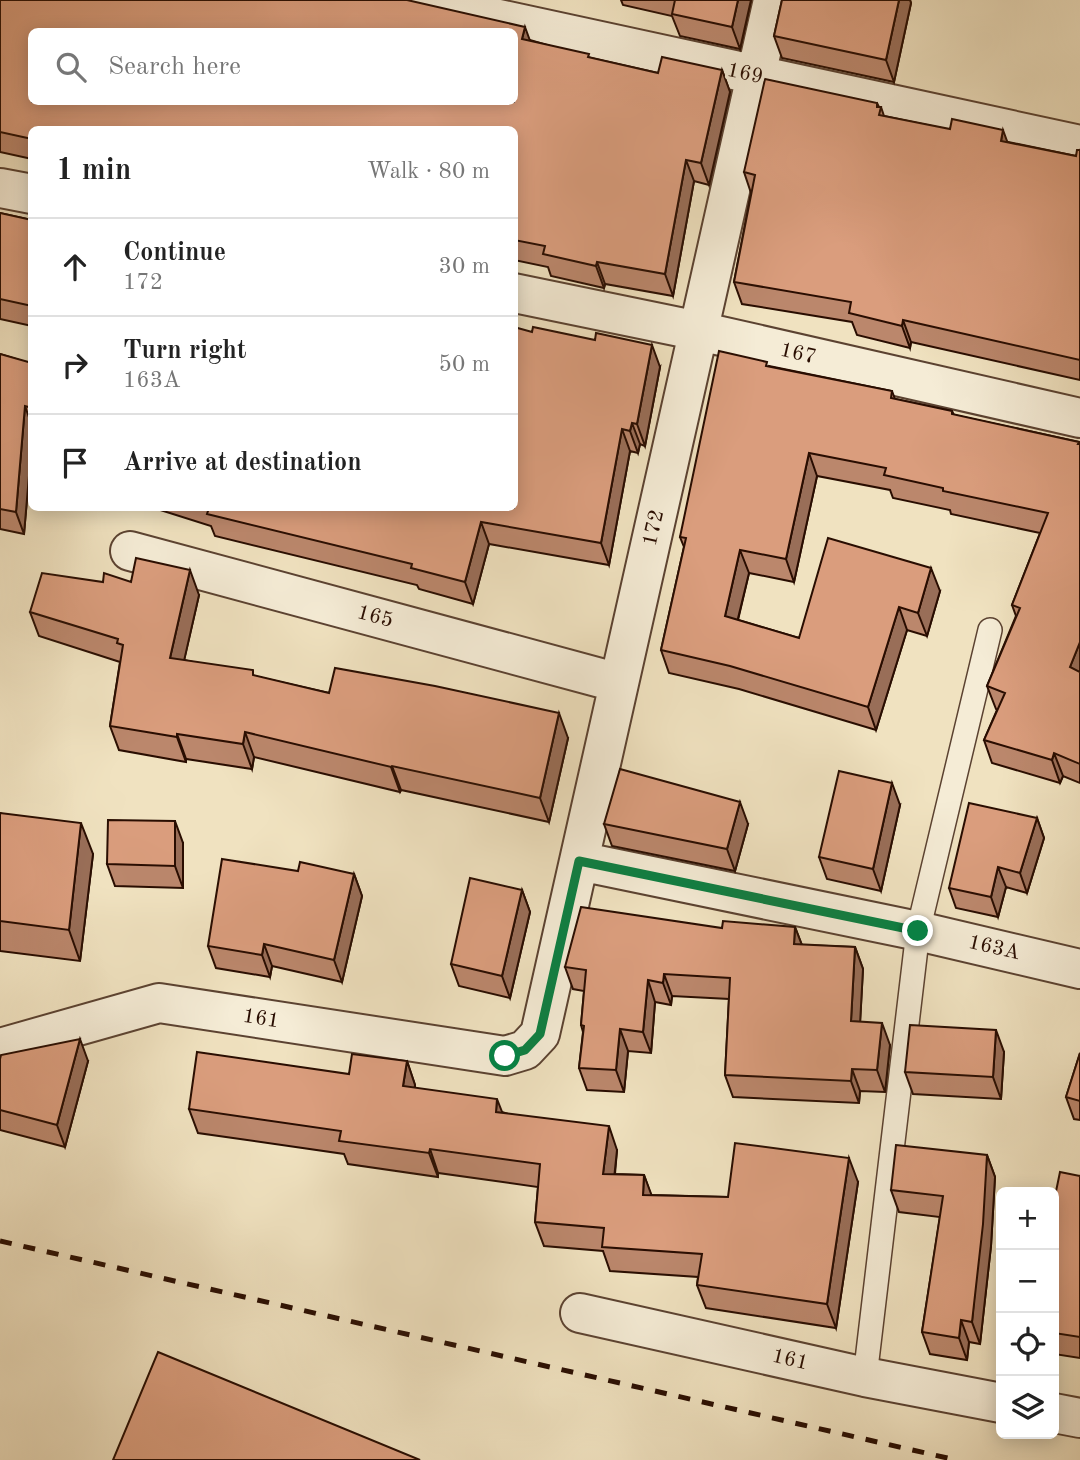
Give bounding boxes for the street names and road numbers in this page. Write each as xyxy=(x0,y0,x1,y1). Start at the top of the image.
street label: 169 xyxy=(725,60,765,88)
street label: 167 xyxy=(778,340,818,368)
street label: 172 xyxy=(640,508,668,548)
street label: 165 xyxy=(355,602,395,632)
street label: 163A xyxy=(966,932,1022,964)
street label: 161 xyxy=(241,1006,281,1032)
street label: 161 xyxy=(770,1346,810,1374)

